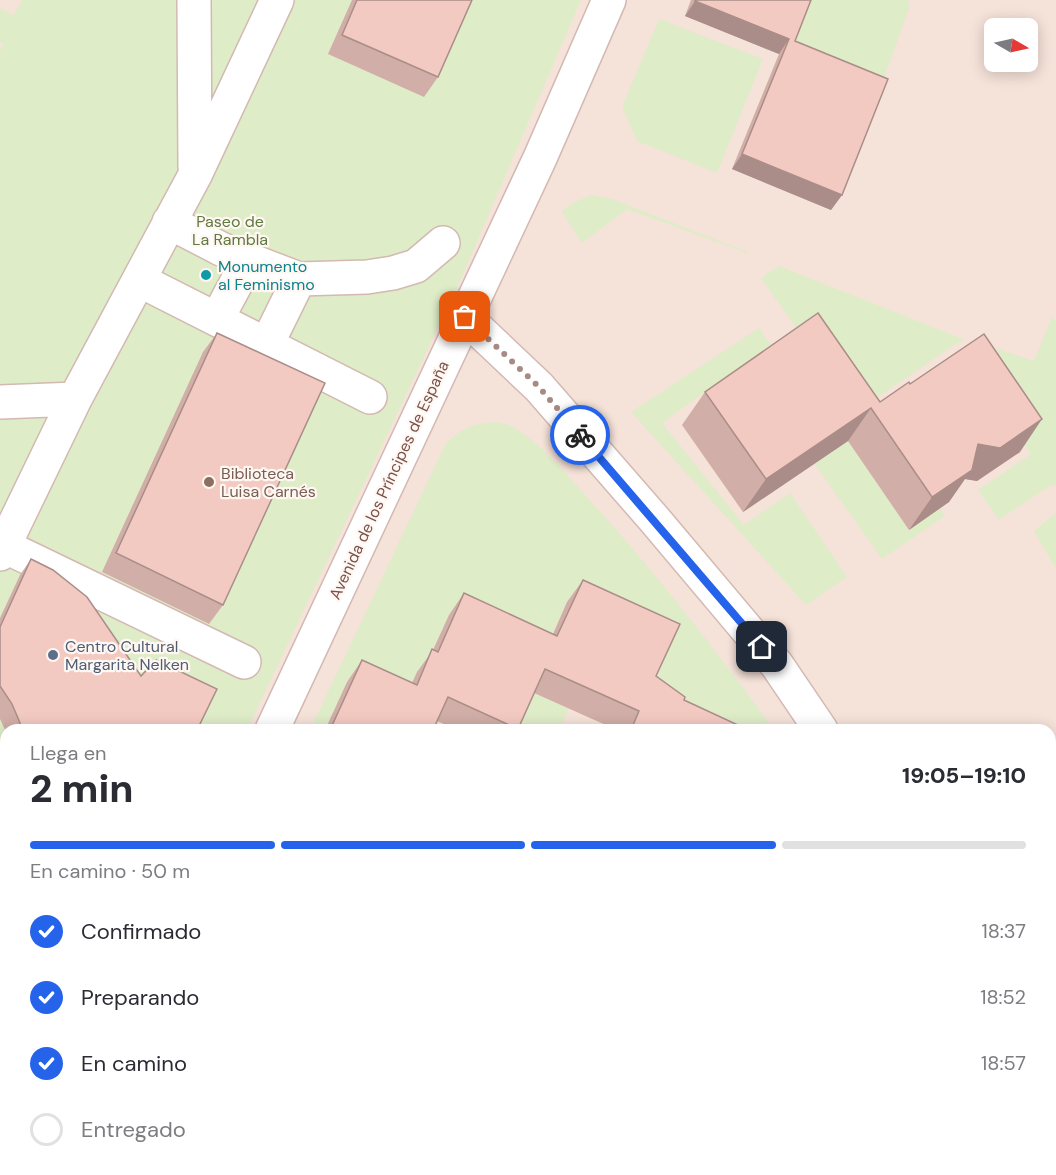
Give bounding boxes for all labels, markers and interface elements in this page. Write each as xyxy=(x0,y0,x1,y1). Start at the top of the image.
north arrow xyxy=(984,18,1038,72)
map controls xyxy=(984,18,1038,72)
park label: Paseo de La Rambla xyxy=(192,211,268,250)
place label: Monumento al Feminismo xyxy=(218,256,315,295)
marker: Monumento al Feminismo xyxy=(199,268,213,282)
pin xyxy=(439,291,490,342)
icon: bag xyxy=(448,300,481,333)
street label: Avenida de los Príncipes de España xyxy=(324,357,454,603)
courier xyxy=(550,405,610,465)
icon: bike xyxy=(564,419,597,452)
place label: Biblioteca Luisa Carnés xyxy=(221,463,316,502)
marker: Biblioteca Luisa Carnés xyxy=(202,475,216,489)
pin xyxy=(736,621,787,672)
icon: home xyxy=(745,630,778,663)
place label: Centro Cultural Margarita Nelken xyxy=(65,636,189,675)
marker: Centro Cultural Margarita Nelken xyxy=(46,648,60,662)
text: Llega en xyxy=(30,740,107,766)
text: 19:05–19:10 xyxy=(902,761,1026,790)
text: 2 min xyxy=(30,763,134,814)
text: En camino · 50 m xyxy=(30,858,190,884)
icon: check xyxy=(30,915,63,948)
text: Confirmado xyxy=(81,917,201,946)
text: 18:37 xyxy=(981,918,1026,944)
icon: check xyxy=(30,981,63,1014)
text: Preparando xyxy=(81,983,199,1012)
text: 18:52 xyxy=(980,984,1026,1010)
icon: check xyxy=(30,1047,63,1080)
text: En camino xyxy=(81,1049,187,1078)
text: 18:57 xyxy=(981,1050,1026,1076)
text: Entregado xyxy=(81,1115,186,1144)

